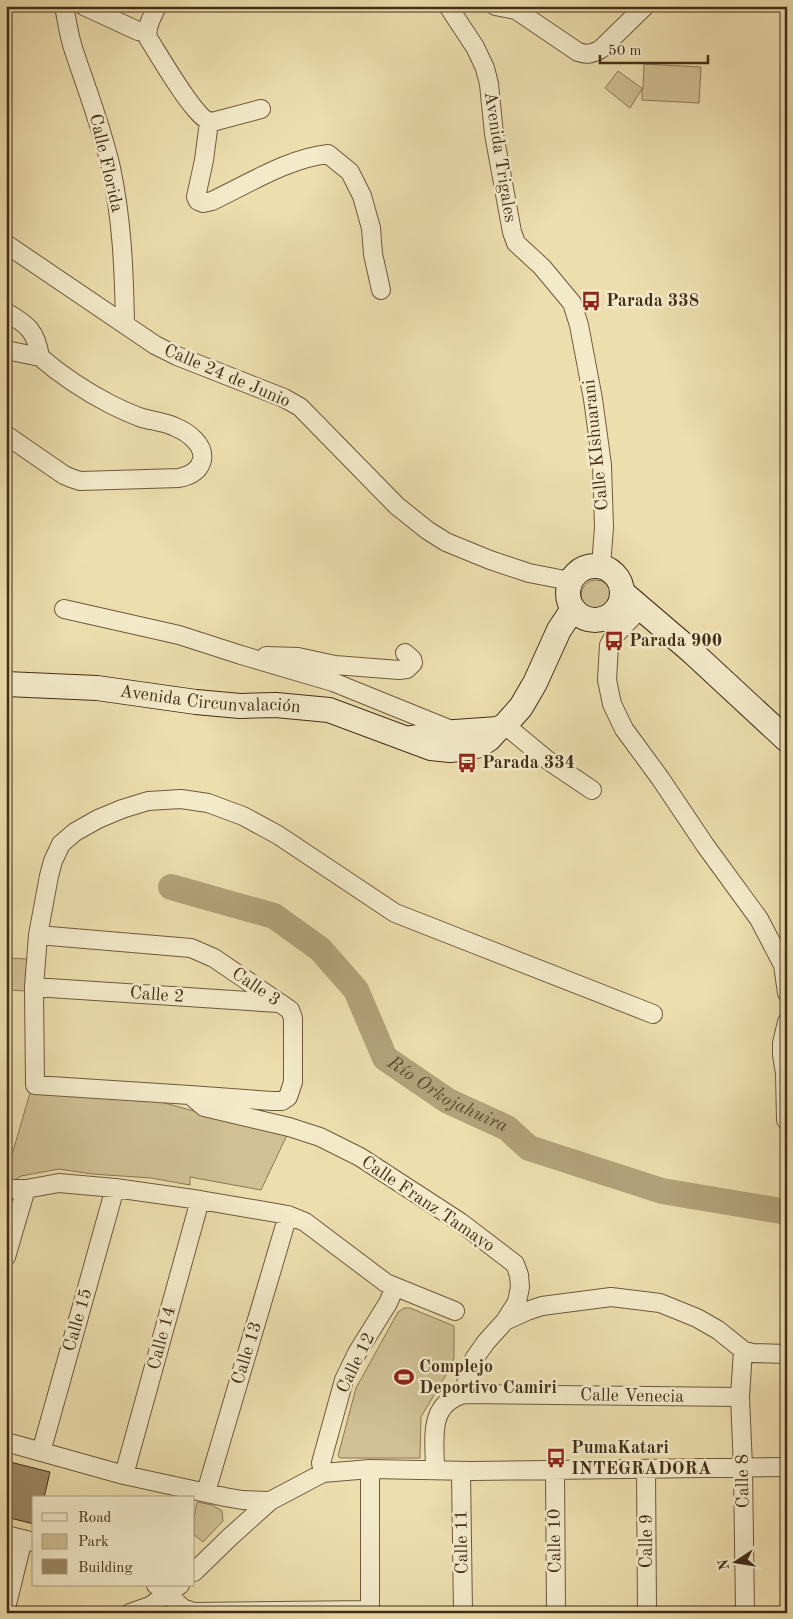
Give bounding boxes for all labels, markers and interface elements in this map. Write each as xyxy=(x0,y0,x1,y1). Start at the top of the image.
scale bar xyxy=(600,32,708,64)
text: 50 m xyxy=(608,44,642,59)
street label: Avenida Trigales xyxy=(481,90,519,224)
street label: Calle Florida xyxy=(86,112,126,214)
bus stop icon: Parada 338 xyxy=(580,290,602,312)
place label: Parada 338 xyxy=(606,292,699,310)
street label: Calle 24 de Junio xyxy=(161,341,293,411)
street label: Calle KIshuarani xyxy=(580,378,612,511)
bus stop icon: Parada 900 xyxy=(603,630,625,652)
place label: Parada 900 xyxy=(629,632,722,650)
street label: Avenida Circunvalación xyxy=(118,682,302,716)
bus stop icon: Parada 334 xyxy=(456,752,478,774)
place label: Parada 334 xyxy=(482,754,575,772)
street label: Calle 3 xyxy=(228,964,284,1010)
street label: Calle 2 xyxy=(129,984,185,1006)
water label: Río Orkojahuira xyxy=(383,1052,511,1136)
street label: Calle Franz Tamayo xyxy=(358,1153,498,1255)
street label: Calle 15 xyxy=(60,1286,96,1354)
street label: Calle 14 xyxy=(145,1304,179,1372)
street label: Calle 13 xyxy=(229,1319,265,1387)
street label: Calle 12 xyxy=(334,1330,378,1396)
place label: Complejo Deportivo Camiri xyxy=(419,1358,557,1397)
sports icon: Complejo Deportivo Camiri xyxy=(393,1366,415,1388)
street label: Calle Venecia xyxy=(580,1386,684,1406)
place label: PumaKatari INTEGRADORA xyxy=(571,1439,712,1478)
bus stop icon: PumaKatari INTEGRADORA xyxy=(545,1447,567,1469)
street label: Calle 8 xyxy=(734,1454,752,1508)
legend xyxy=(32,1496,195,1586)
street label: Calle 10 xyxy=(545,1508,565,1574)
street label: Calle 11 xyxy=(452,1509,472,1575)
text: Road xyxy=(78,1511,112,1526)
street label: Calle 9 xyxy=(638,1514,656,1568)
text: Park xyxy=(78,1535,109,1550)
north arrow xyxy=(710,1536,760,1586)
text: N xyxy=(716,1558,732,1571)
text: Building xyxy=(78,1561,133,1576)

